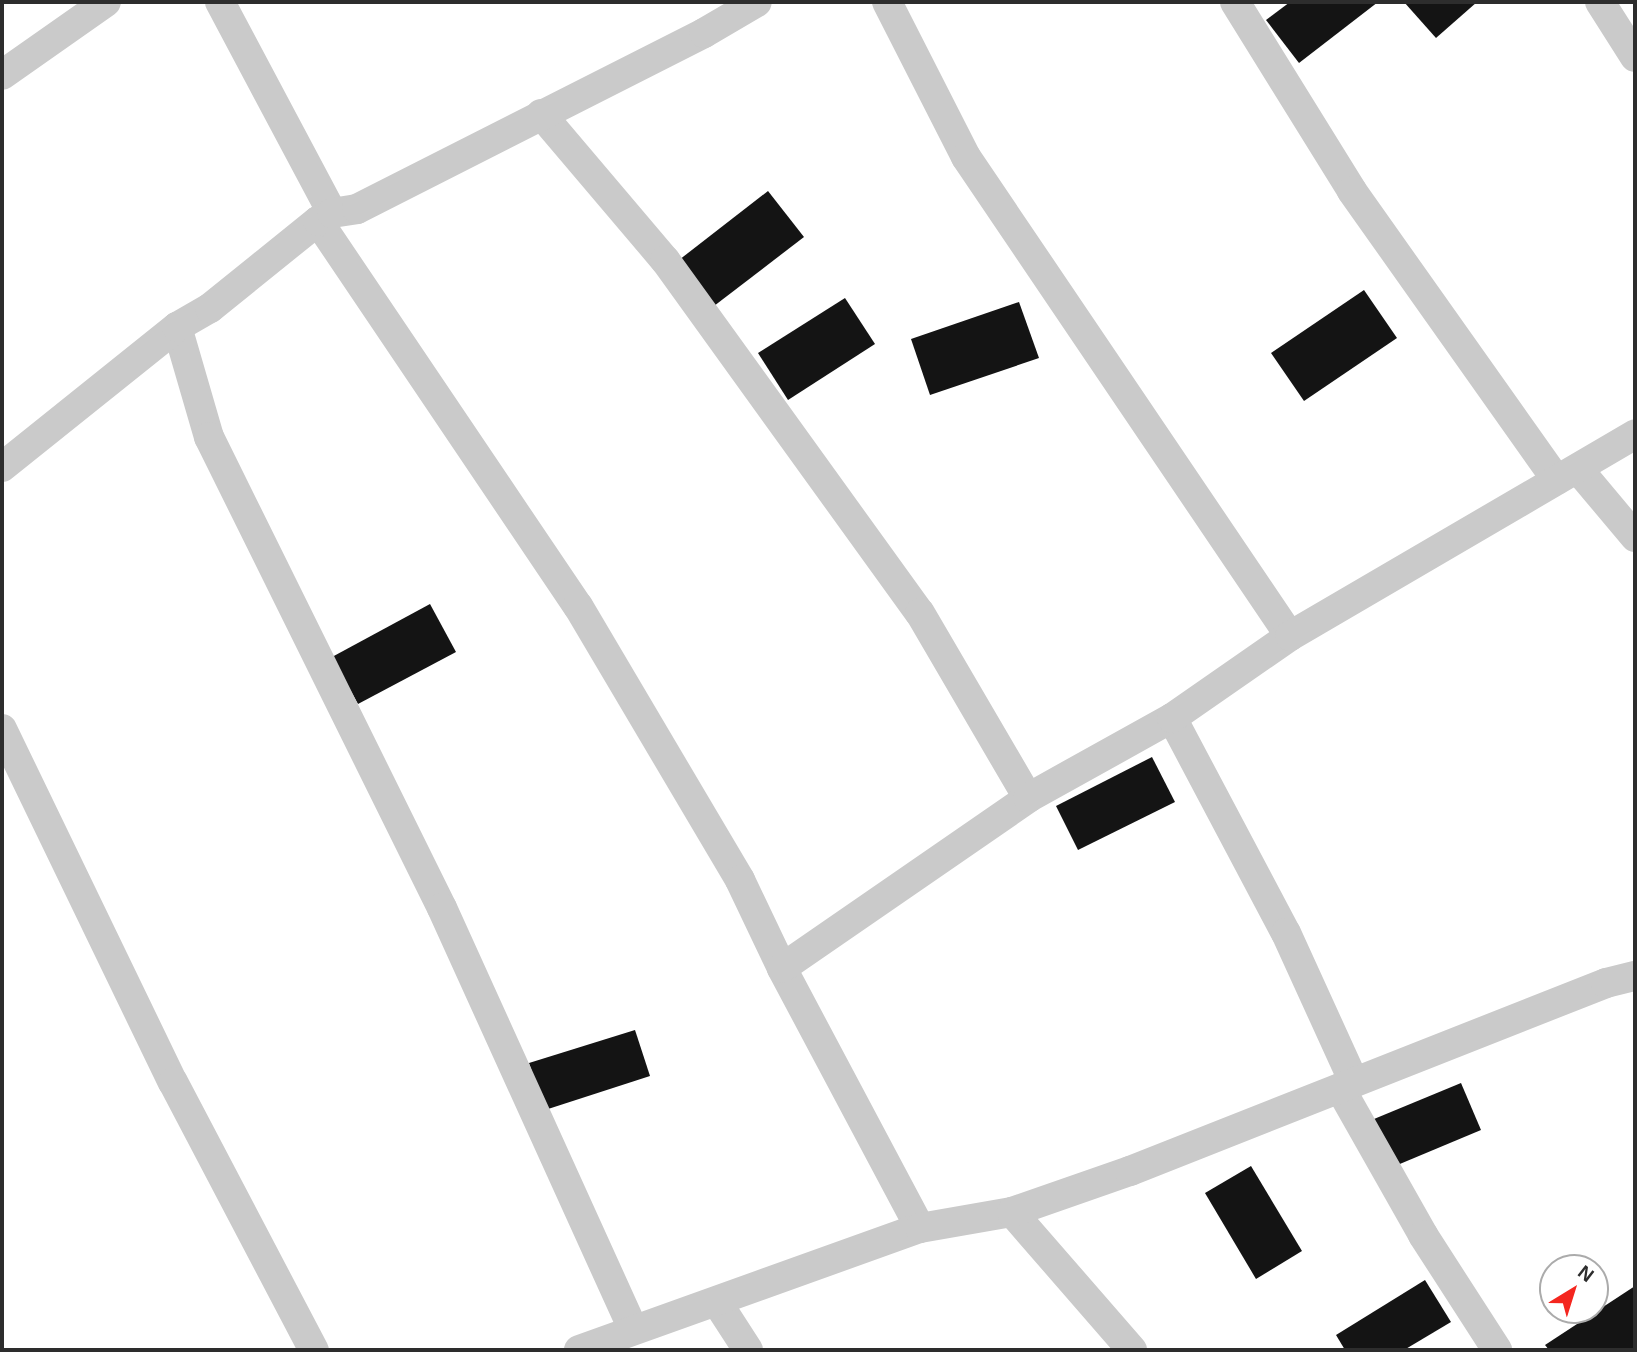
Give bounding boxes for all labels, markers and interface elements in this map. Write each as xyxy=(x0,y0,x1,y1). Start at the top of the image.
north arrow xyxy=(1539,1254,1609,1324)
text: N xyxy=(1574,1261,1598,1286)

